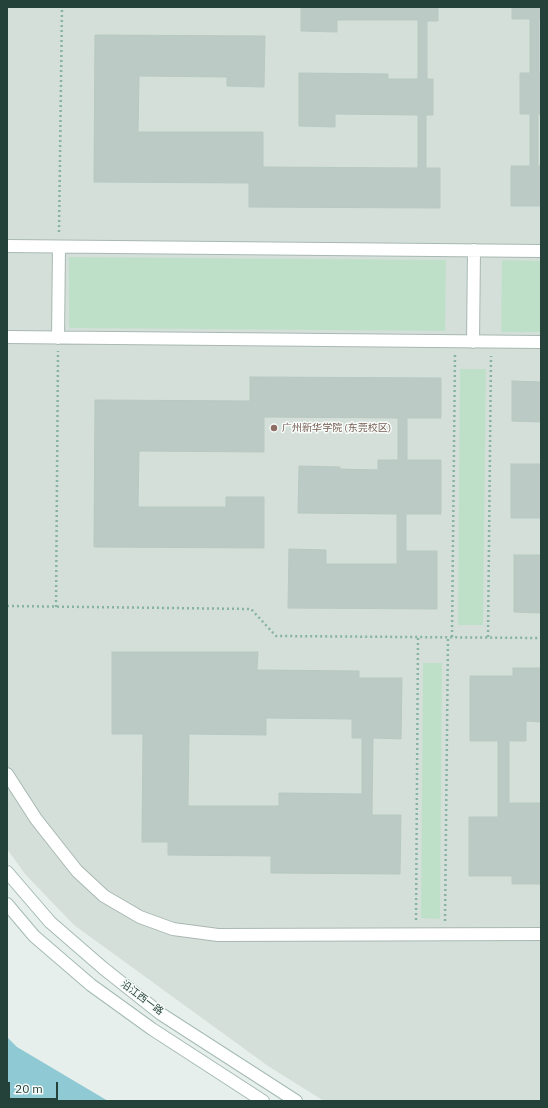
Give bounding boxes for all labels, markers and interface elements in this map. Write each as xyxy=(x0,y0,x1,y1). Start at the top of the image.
place label: 广州新华学院 (东莞校区) xyxy=(282,422,391,434)
marker: 广州新华学院 (东莞校区) xyxy=(269,423,279,433)
street label: 沿江西一路 xyxy=(118,978,166,1018)
scale bar xyxy=(10,1074,60,1100)
text: 20 m xyxy=(15,1081,43,1096)

